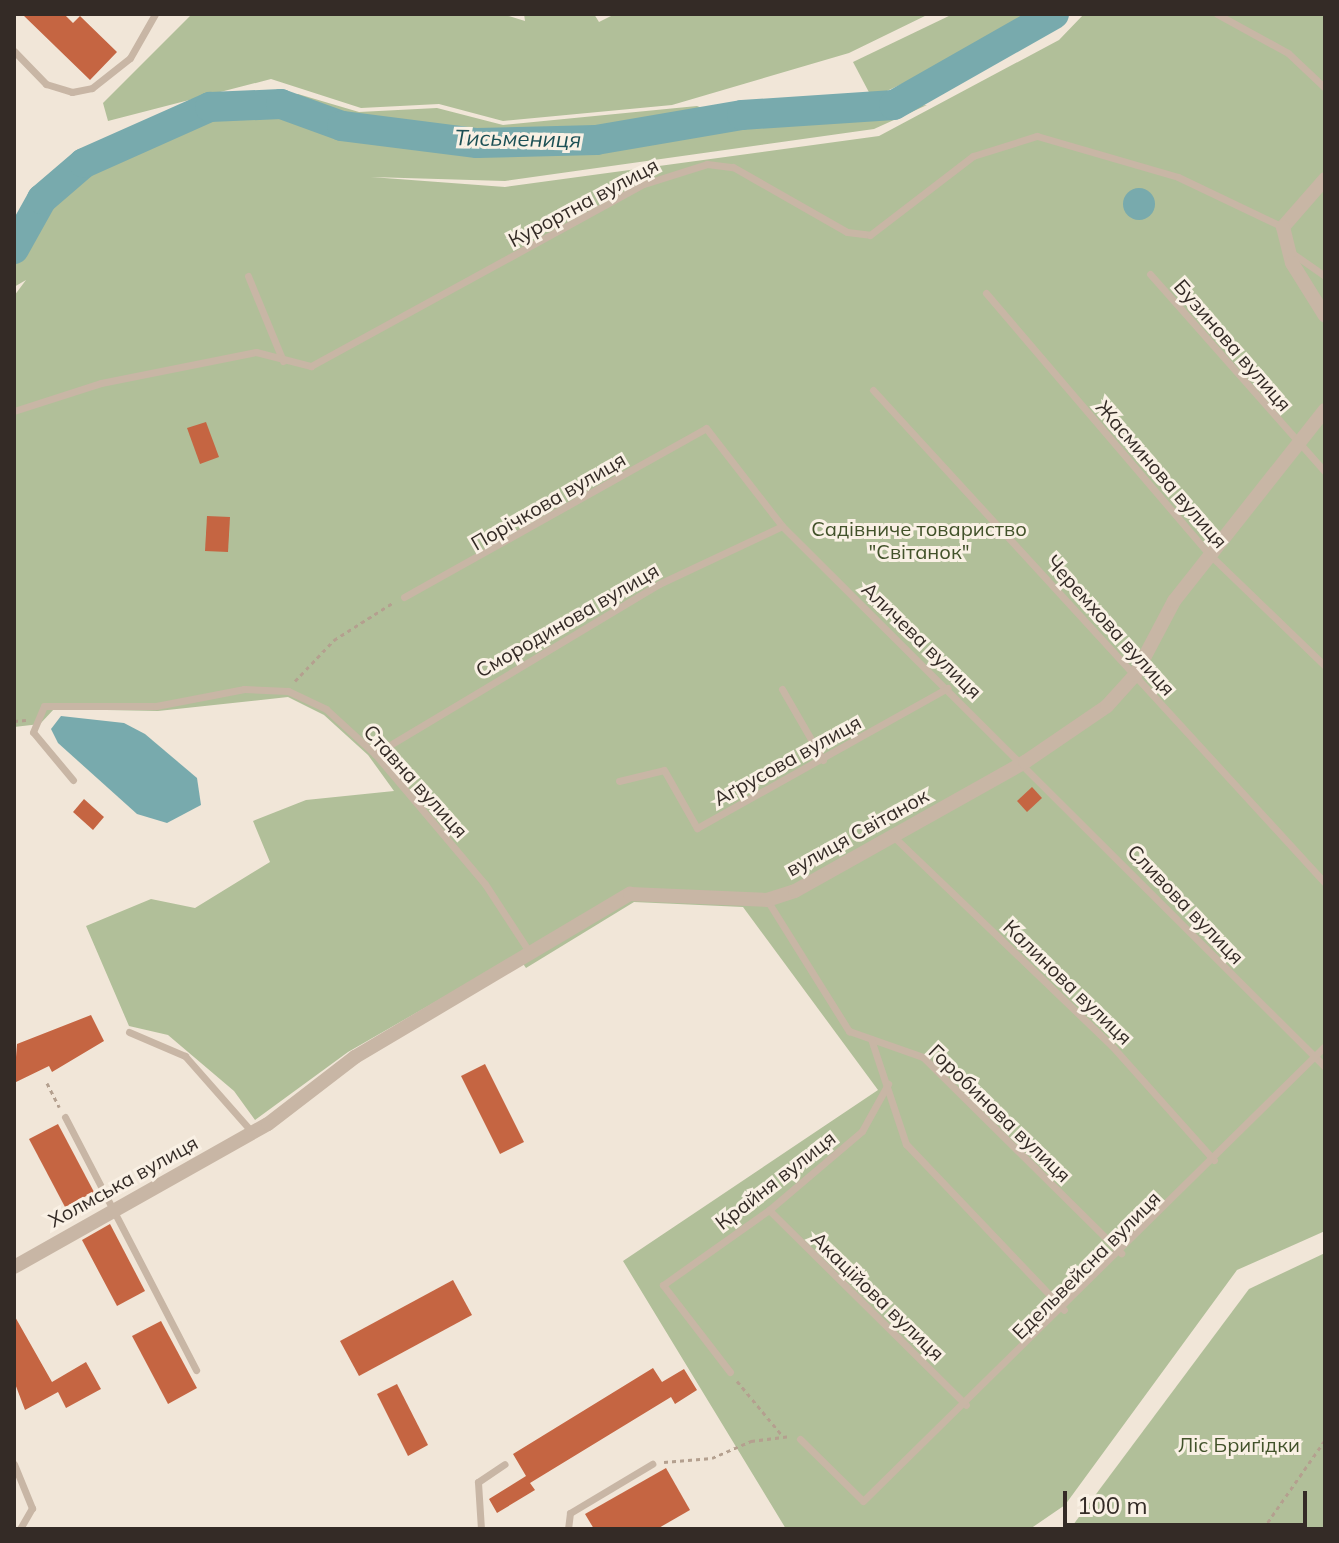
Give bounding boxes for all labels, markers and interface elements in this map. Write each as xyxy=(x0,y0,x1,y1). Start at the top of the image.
water label: Тисьмениця xyxy=(454,125,582,153)
street label: Курортна вулиця xyxy=(504,152,662,252)
street label: Бузинова вулиця xyxy=(1169,274,1297,416)
street label: Жасминова вулиця xyxy=(1091,395,1233,553)
street label: Порічкова вулиця xyxy=(466,447,630,555)
park label: Садівниче товариство "Світанок" xyxy=(811,516,1027,563)
street label: Черемхова вулиця xyxy=(1042,550,1180,700)
street label: Смородинова вулиця xyxy=(471,558,663,682)
street label: Аличева вулиця xyxy=(857,577,987,703)
street label: Аґрусова вулиця xyxy=(709,710,865,810)
street label: Ставна вулиця xyxy=(359,720,473,842)
street label: вулиця Світанок xyxy=(782,783,932,881)
street label: Сливова вулиця xyxy=(1123,839,1249,969)
street label: Калинова вулиця xyxy=(999,915,1137,1049)
street label: Горобинова вулиця xyxy=(924,1039,1076,1187)
street label: Крайня вулиця xyxy=(710,1126,840,1234)
street label: Холмська вулиця xyxy=(44,1130,202,1232)
street label: Едельвейсна вулиця xyxy=(1007,1186,1165,1344)
street label: Акаційова вулиця xyxy=(807,1227,949,1365)
park label: Ліс Бриґідки xyxy=(1178,1432,1300,1456)
scale bar xyxy=(1067,1475,1311,1525)
text: 100 m xyxy=(1077,1490,1148,1520)

